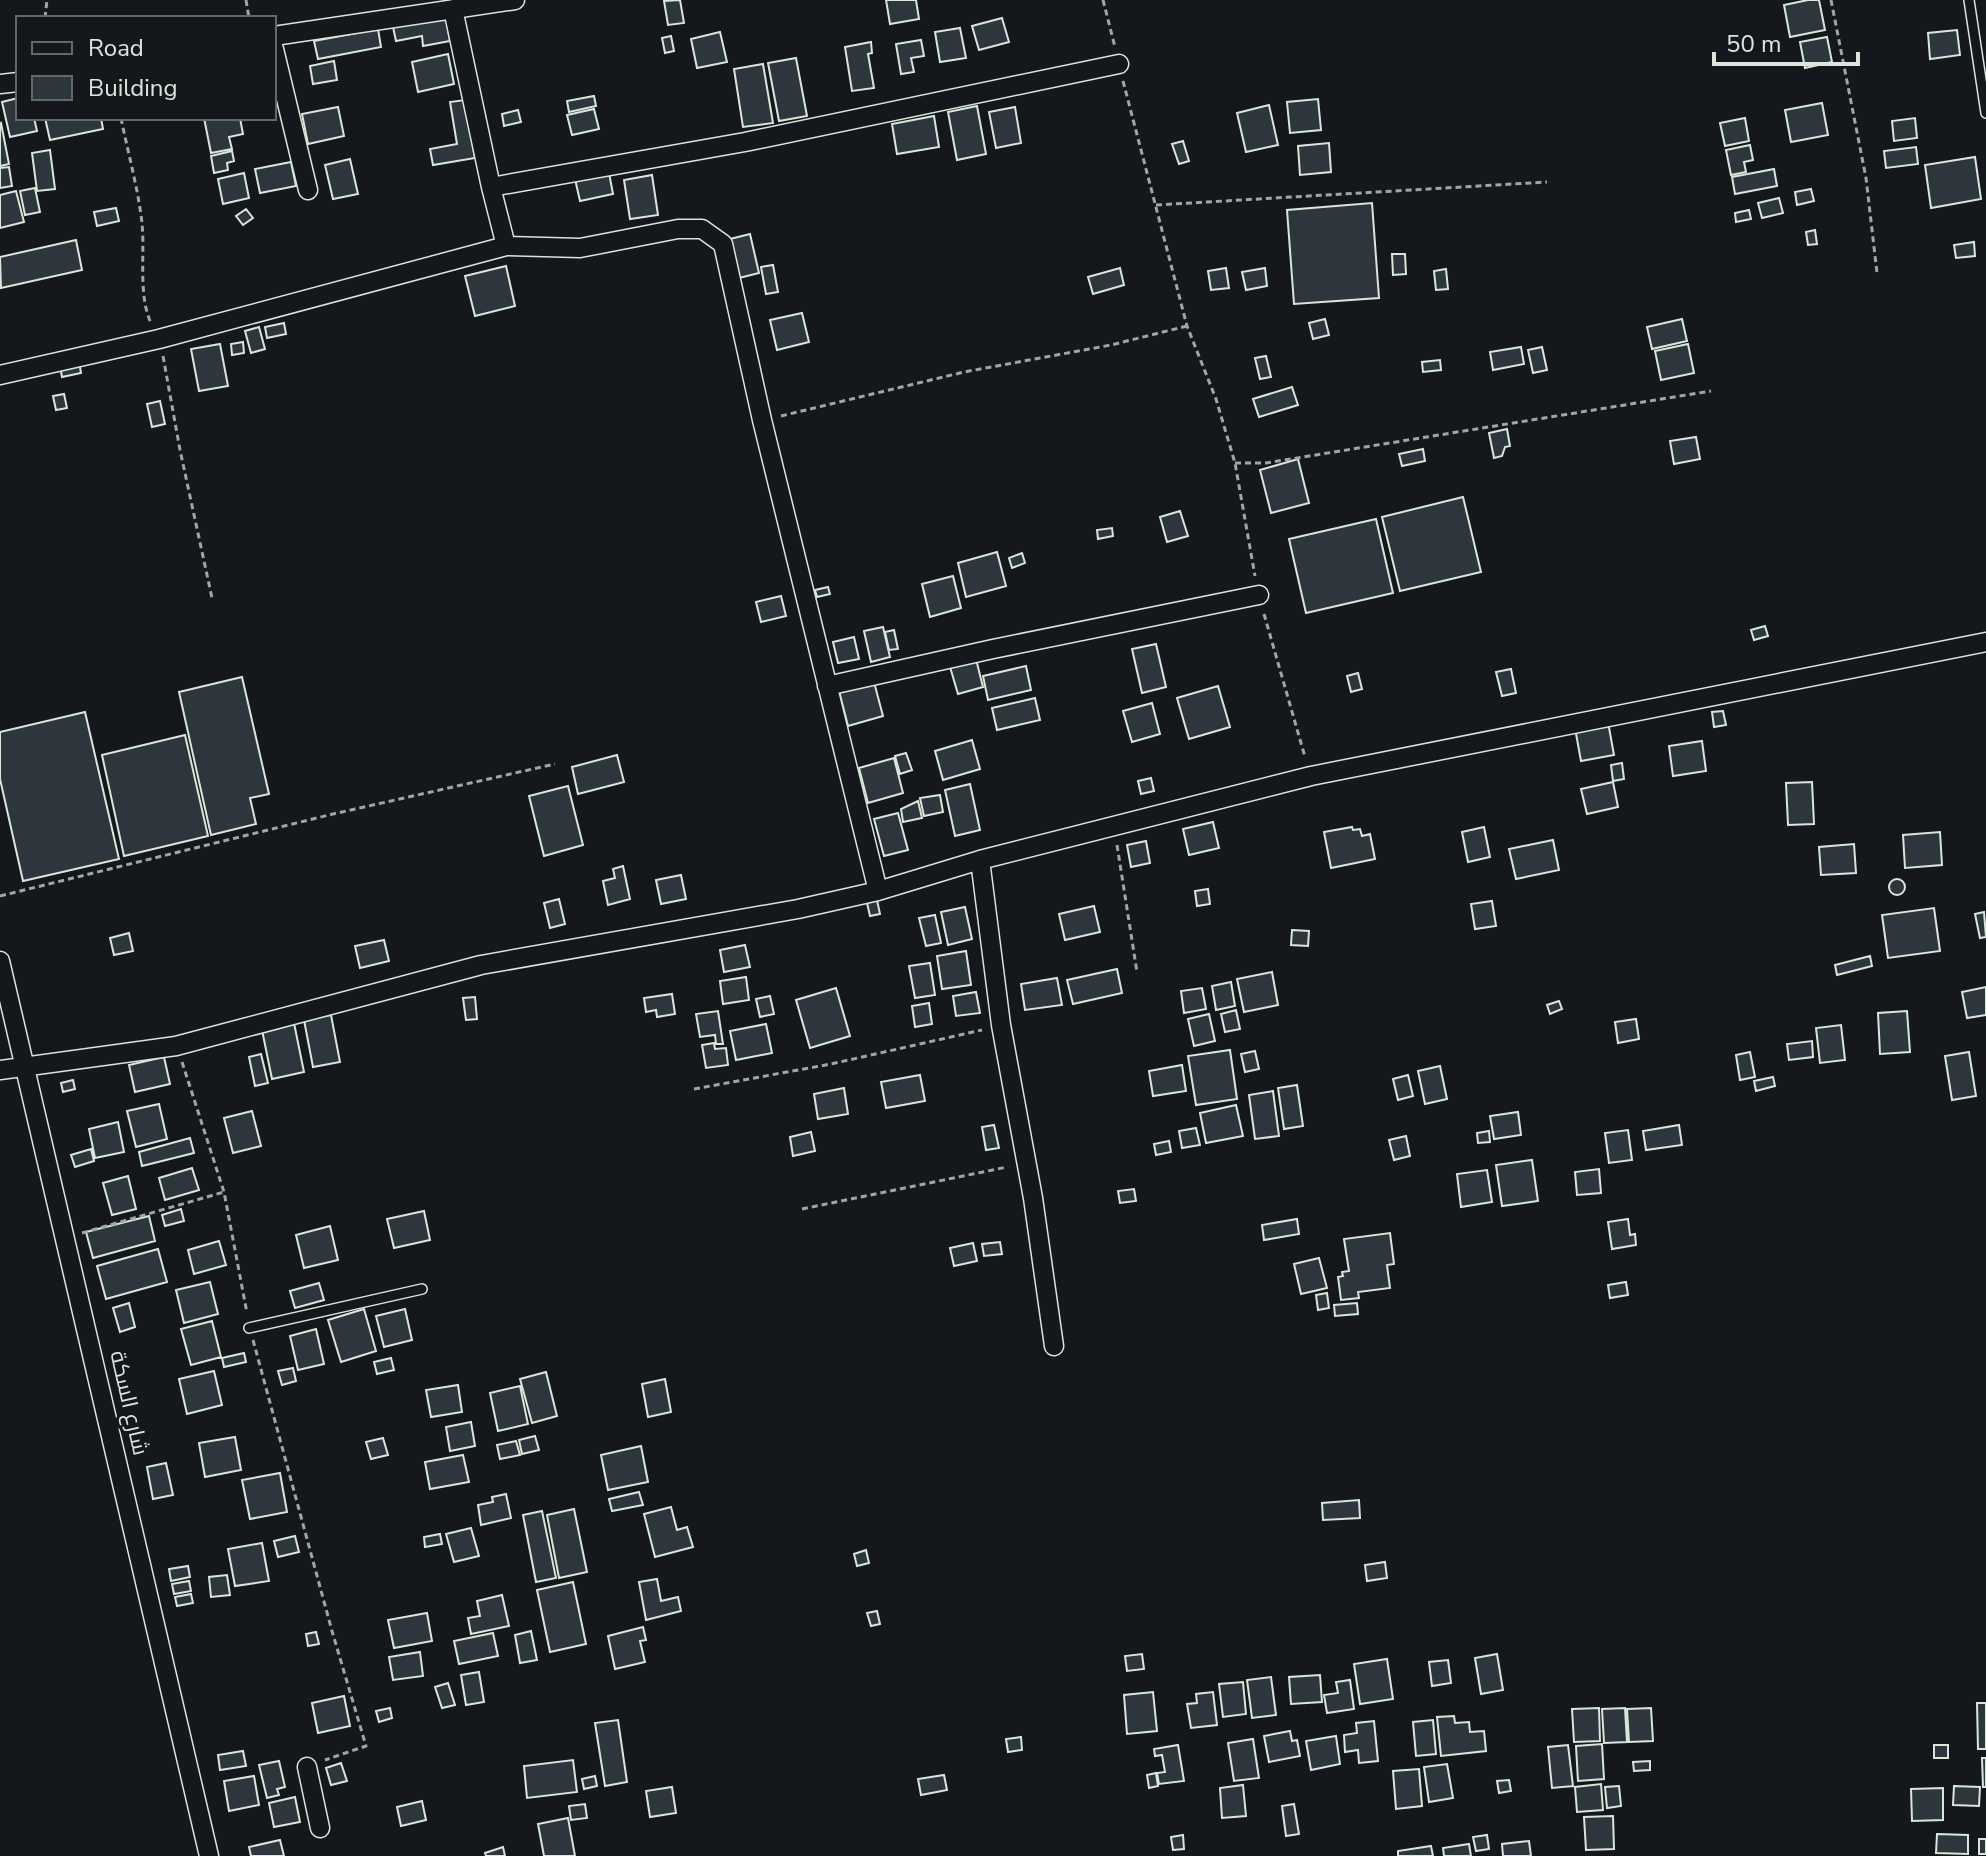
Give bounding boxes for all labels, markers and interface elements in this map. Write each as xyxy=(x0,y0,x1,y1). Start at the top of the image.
legend xyxy=(16,16,276,120)
scale bar xyxy=(1714,16,1858,66)
text: 50 m xyxy=(1726,28,1782,60)
text: Road xyxy=(88,32,144,64)
text: Building xyxy=(88,72,178,104)
street label: شارع السكة xyxy=(102,1348,156,1458)

